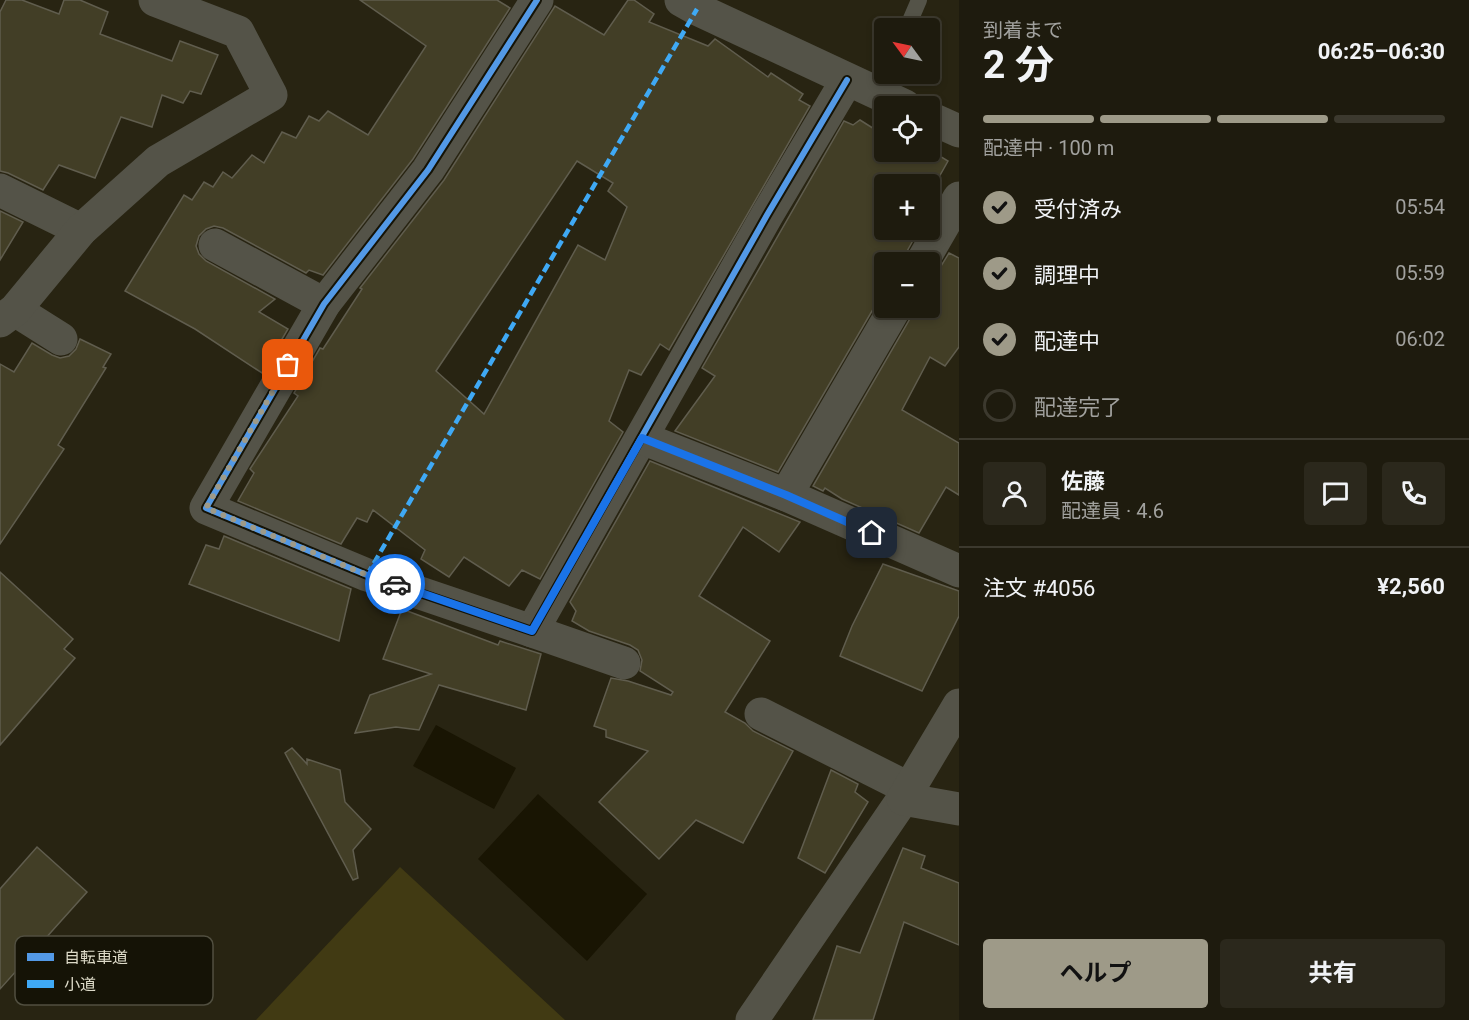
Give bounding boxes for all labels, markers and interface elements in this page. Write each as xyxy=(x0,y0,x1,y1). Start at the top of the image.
north arrow xyxy=(874,18,940,84)
map controls xyxy=(874,18,940,318)
text: 到着まで xyxy=(983,18,1063,42)
text: 06:25–06:30 xyxy=(1318,39,1445,64)
text: 2 分 xyxy=(983,42,1054,88)
button: locate xyxy=(874,96,940,162)
text: 配達中 · 100 m xyxy=(983,136,1114,160)
button: + xyxy=(874,174,940,240)
icon: check xyxy=(983,191,1016,224)
text: 05:54 xyxy=(1395,195,1445,219)
text: 受付済み xyxy=(1034,197,1122,222)
button: − xyxy=(874,252,940,318)
icon: check xyxy=(983,257,1016,290)
text: 05:59 xyxy=(1395,261,1445,285)
text: 調理中 xyxy=(1034,263,1100,288)
icon: check xyxy=(983,323,1016,356)
text: 06:02 xyxy=(1395,327,1445,351)
text: 配達中 xyxy=(1034,329,1100,354)
pin xyxy=(262,339,313,390)
icon: bag xyxy=(271,348,304,381)
text: 配達完了 xyxy=(1034,395,1122,420)
button: person xyxy=(983,462,1046,525)
button: chat xyxy=(1304,462,1367,525)
button: phone xyxy=(1382,462,1445,525)
text: 佐藤 xyxy=(1061,469,1105,494)
text: 配達員 · 4.6 xyxy=(1061,499,1164,523)
pin xyxy=(846,507,897,558)
icon: home xyxy=(855,516,888,549)
courier xyxy=(365,554,425,614)
icon: car xyxy=(379,568,412,601)
text: ¥2,560 xyxy=(1377,574,1445,599)
text: 注文 #4056 xyxy=(983,576,1095,601)
legend xyxy=(15,936,213,1005)
button: ヘルプ xyxy=(983,939,1208,1008)
button: 共有 xyxy=(1220,939,1445,1008)
text: 自転車道 xyxy=(64,948,128,967)
text: 小道 xyxy=(64,975,96,994)

